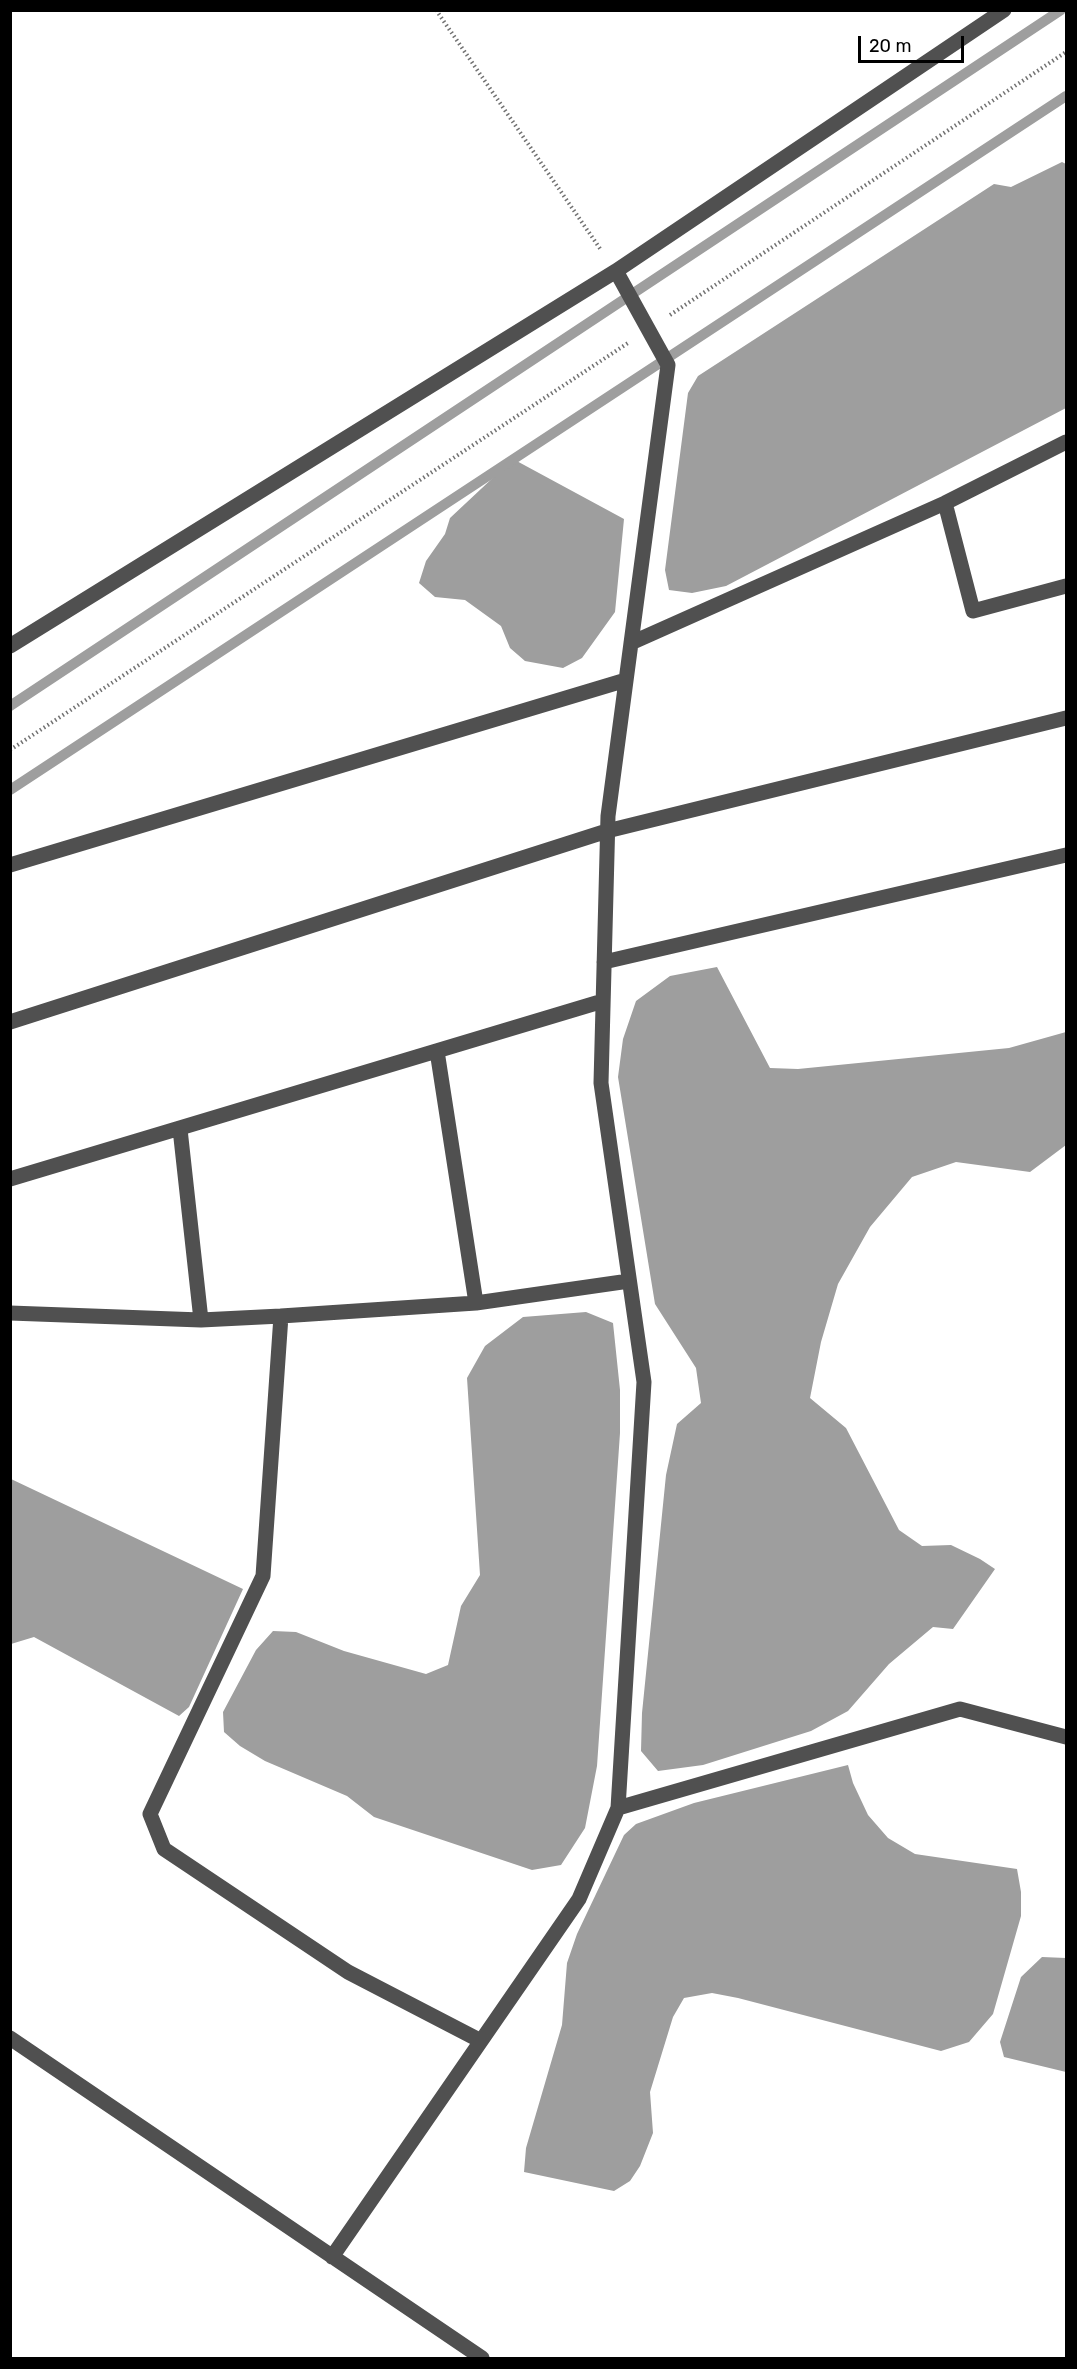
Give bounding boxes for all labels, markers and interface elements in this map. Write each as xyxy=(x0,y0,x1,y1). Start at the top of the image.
scale bar xyxy=(861,24,968,62)
text: 20 m xyxy=(869,35,911,57)

